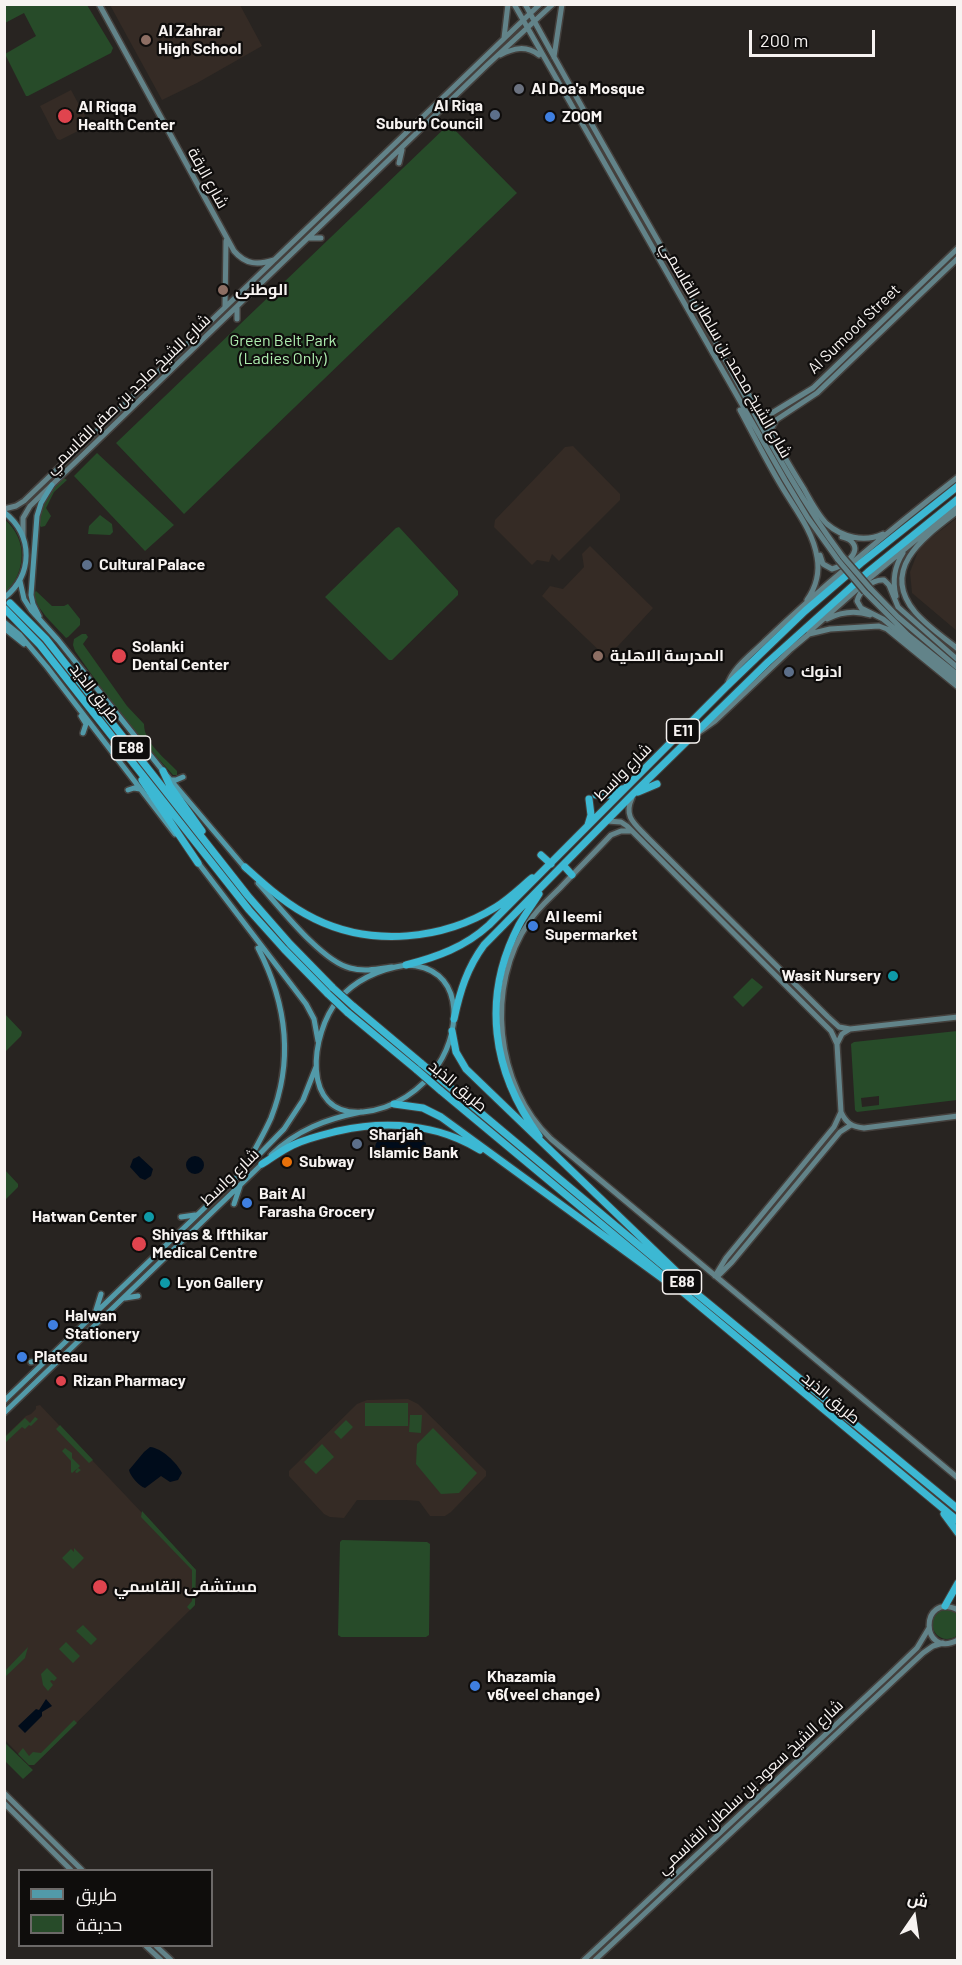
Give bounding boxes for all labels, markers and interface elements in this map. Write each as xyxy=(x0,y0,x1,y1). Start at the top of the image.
scale bar xyxy=(752,18,878,56)
place label: Al Zahrar High School xyxy=(158,21,242,59)
text: 200 m xyxy=(760,29,808,51)
marker: Al Zahrar High School xyxy=(139,33,153,47)
place label: Al Doa'a Mosque xyxy=(531,79,645,99)
marker: Al Doa'a Mosque xyxy=(512,82,526,96)
place label: Al Riqa Suburb Council xyxy=(376,96,483,134)
place label: Al Riqqa Health Center xyxy=(78,97,175,135)
marker: Al Riqqa Health Center xyxy=(56,107,74,125)
place label: ZOOM xyxy=(562,107,602,127)
marker: Al Riqa Suburb Council xyxy=(488,108,502,122)
marker: ZOOM xyxy=(543,110,557,124)
street label: شارع الرقة xyxy=(183,144,233,212)
street label: شارع الشيخ محمد بن سلطان القاسمي xyxy=(656,239,796,461)
place label: الوطنی xyxy=(235,280,288,300)
street label: Al Sumood Street xyxy=(804,280,904,378)
marker: الوطنی xyxy=(216,283,230,297)
street label: شارع الشيخ ماجد بن صقر القاسمي xyxy=(41,310,215,478)
park label: Green Belt Park (Ladies Only) xyxy=(229,331,337,369)
place label: Cultural Palace xyxy=(99,555,205,575)
marker: Cultural Palace xyxy=(80,558,94,572)
place label: Solanki Dental Center xyxy=(132,637,229,675)
place label: المدرسة الاهلية xyxy=(610,646,724,666)
marker: Solanki Dental Center xyxy=(110,647,128,665)
marker: المدرسة الاهلية xyxy=(591,649,605,663)
street label: طريق الذيد xyxy=(66,660,124,726)
place label: ادنوك xyxy=(801,662,842,682)
marker: ادنوك xyxy=(782,665,796,679)
road number: E11 xyxy=(666,719,700,743)
road number: E88 xyxy=(112,736,150,760)
street label: شارع واسط xyxy=(590,739,656,805)
place label: Al Ieemi Supermarket xyxy=(545,907,637,945)
marker: Al Ieemi Supermarket xyxy=(526,919,540,933)
place label: Wasit Nursery xyxy=(782,966,881,986)
marker: Wasit Nursery xyxy=(886,969,900,983)
street label: طريق الذيد xyxy=(425,1056,491,1116)
place label: Sharjah Islamic Bank xyxy=(369,1125,458,1163)
marker: Sharjah Islamic Bank xyxy=(350,1137,364,1151)
street label: شارع واسط xyxy=(197,1145,263,1209)
place label: Subway xyxy=(299,1152,354,1172)
marker: Subway xyxy=(280,1155,294,1169)
place label: Bait Al Farasha Grocery xyxy=(259,1184,375,1222)
marker: Bait Al Farasha Grocery xyxy=(240,1196,254,1210)
place label: Hatwan Center xyxy=(32,1207,137,1227)
marker: Hatwan Center xyxy=(142,1210,156,1224)
place label: Shiyas & Ifthikar Medical Centre xyxy=(152,1225,268,1263)
marker: Shiyas & Ifthikar Medical Centre xyxy=(130,1235,148,1253)
road number: E88 xyxy=(662,1270,702,1294)
place label: Lyon Gallery xyxy=(177,1273,263,1293)
marker: Lyon Gallery xyxy=(158,1276,172,1290)
place label: Halwan Stationery xyxy=(65,1306,140,1344)
marker: Halwan Stationery xyxy=(46,1318,60,1332)
place label: Plateau xyxy=(34,1347,88,1367)
marker: Plateau xyxy=(15,1350,29,1364)
street label: طريق الذيد xyxy=(798,1368,864,1428)
place label: Rizan Pharmacy xyxy=(73,1371,186,1391)
marker: Rizan Pharmacy xyxy=(54,1374,68,1388)
place label: مستشفى القاسمي xyxy=(114,1577,257,1597)
marker: مستشفى القاسمي xyxy=(91,1578,109,1596)
place label: Khazamia v6(veel change) xyxy=(487,1667,600,1705)
marker: Khazamia v6(veel change) xyxy=(468,1679,482,1693)
street label: شارع الشيخ سعود بن سلطان القاسمي xyxy=(653,1696,847,1878)
legend xyxy=(18,1869,213,1947)
text: طريق xyxy=(76,1883,117,1905)
north arrow xyxy=(884,1887,944,1947)
text: ش xyxy=(906,1887,930,1911)
text: حديقة xyxy=(76,1913,122,1935)

